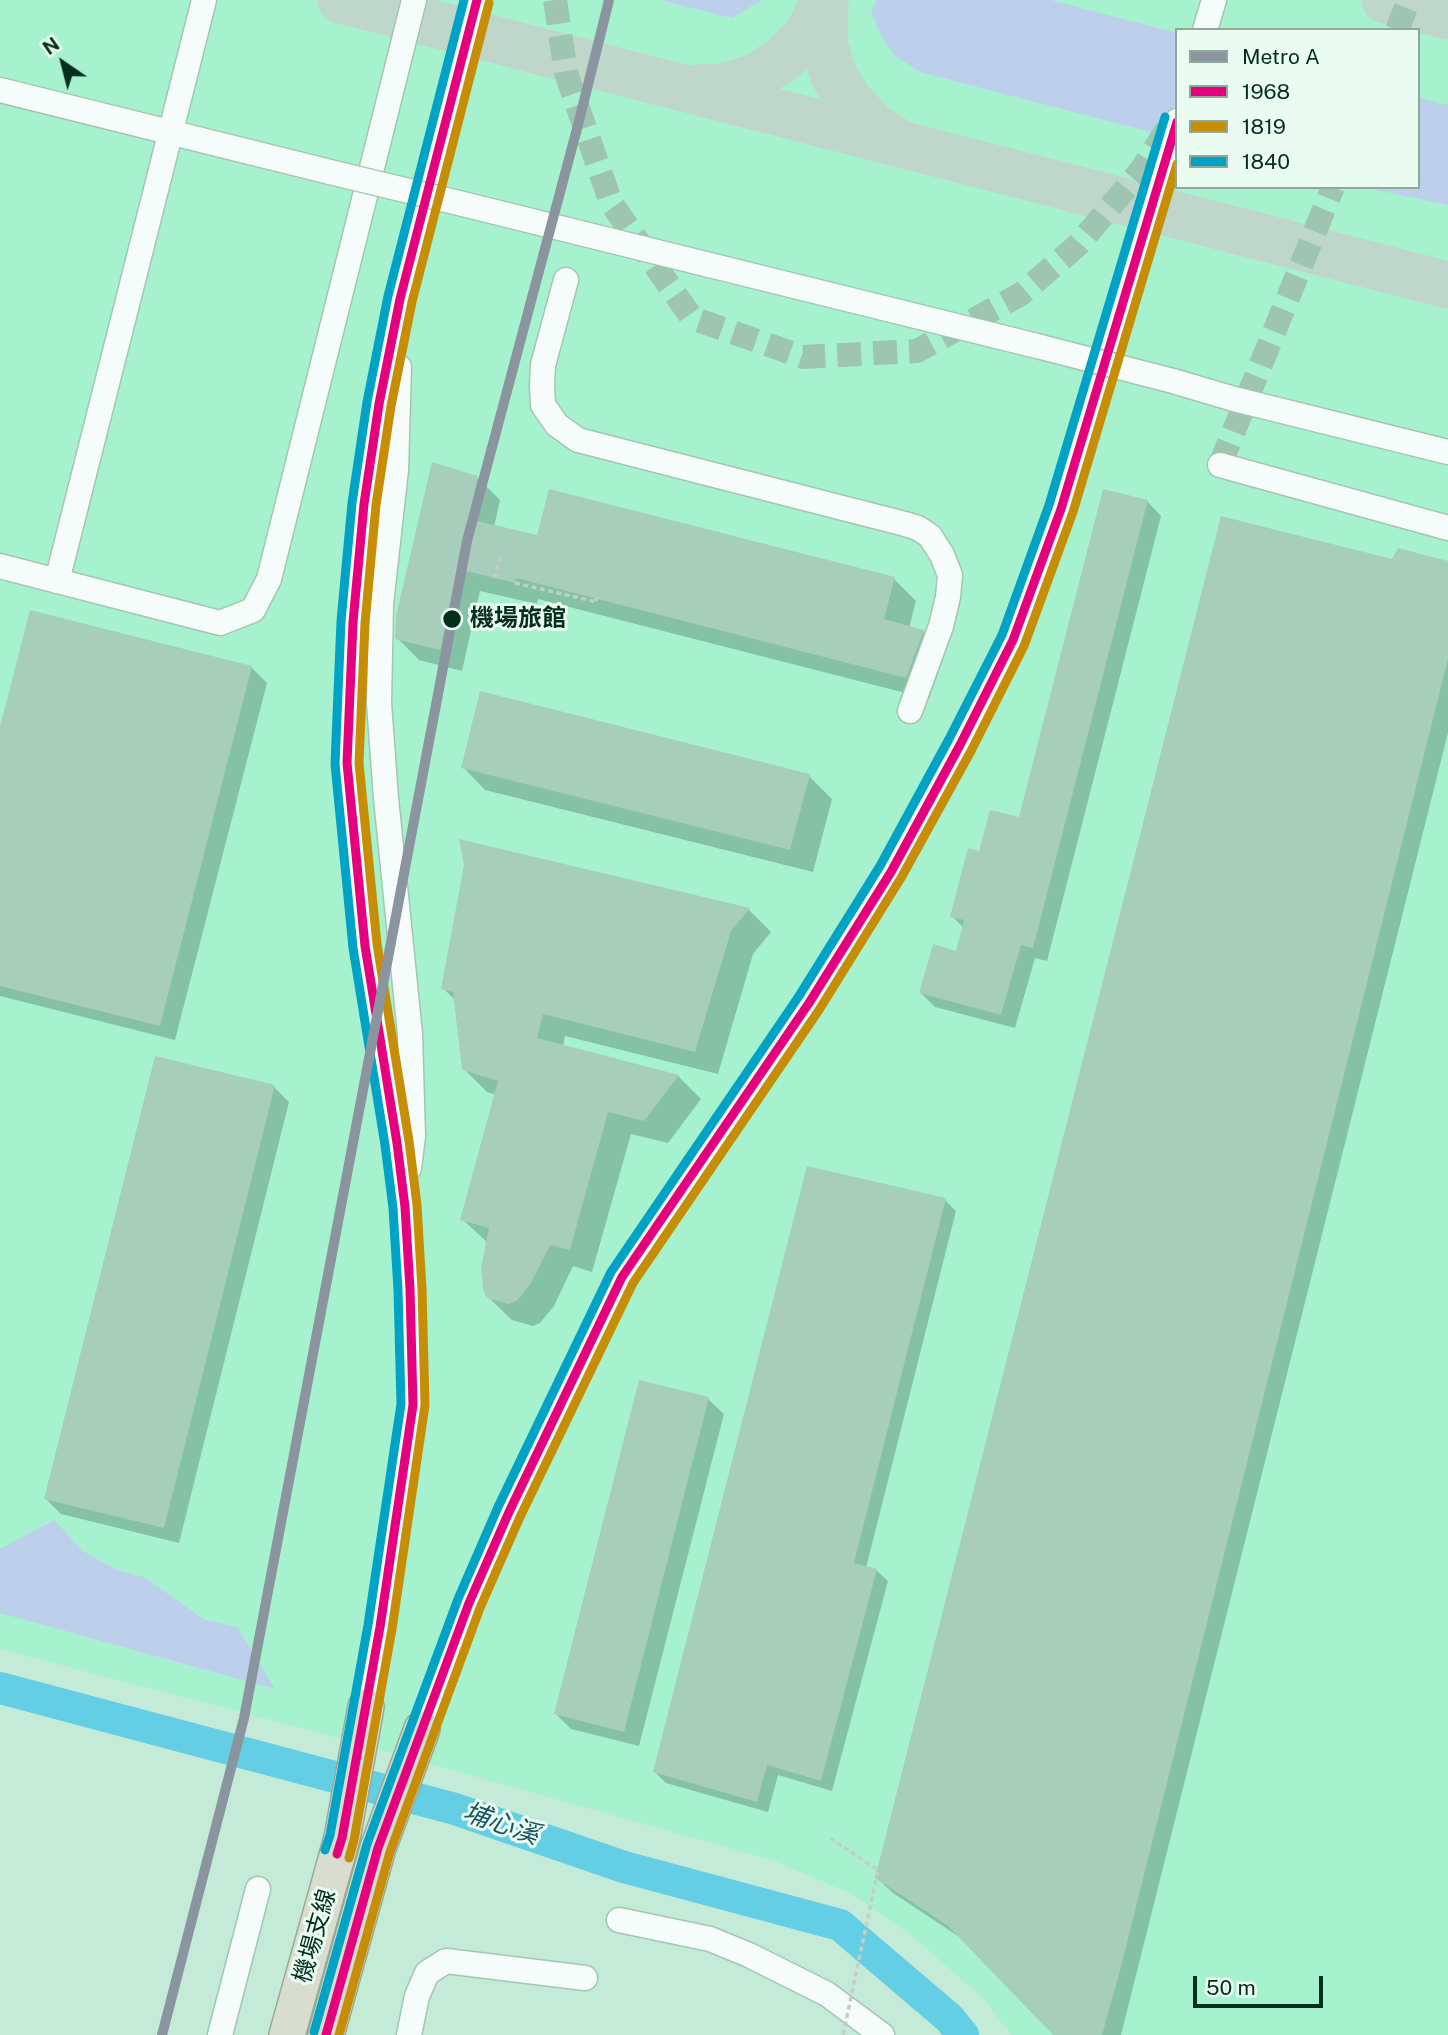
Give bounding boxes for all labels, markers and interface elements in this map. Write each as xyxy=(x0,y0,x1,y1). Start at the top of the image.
north arrow xyxy=(28,28,98,98)
legend xyxy=(1175,28,1420,189)
text: N xyxy=(39,33,63,59)
text: Metro A xyxy=(1242,44,1320,69)
text: 1968 xyxy=(1242,79,1290,104)
text: 1819 xyxy=(1242,114,1286,139)
text: 1840 xyxy=(1242,149,1290,174)
place label: 機場旅館 xyxy=(470,605,566,633)
marker: 機場旅館 xyxy=(441,608,463,630)
water label: 埔心溪 xyxy=(459,1797,543,1851)
street label: 機場支線 xyxy=(288,1886,342,1986)
scale bar xyxy=(1196,1962,1326,2006)
text: 50 m xyxy=(1206,1975,1256,2000)

